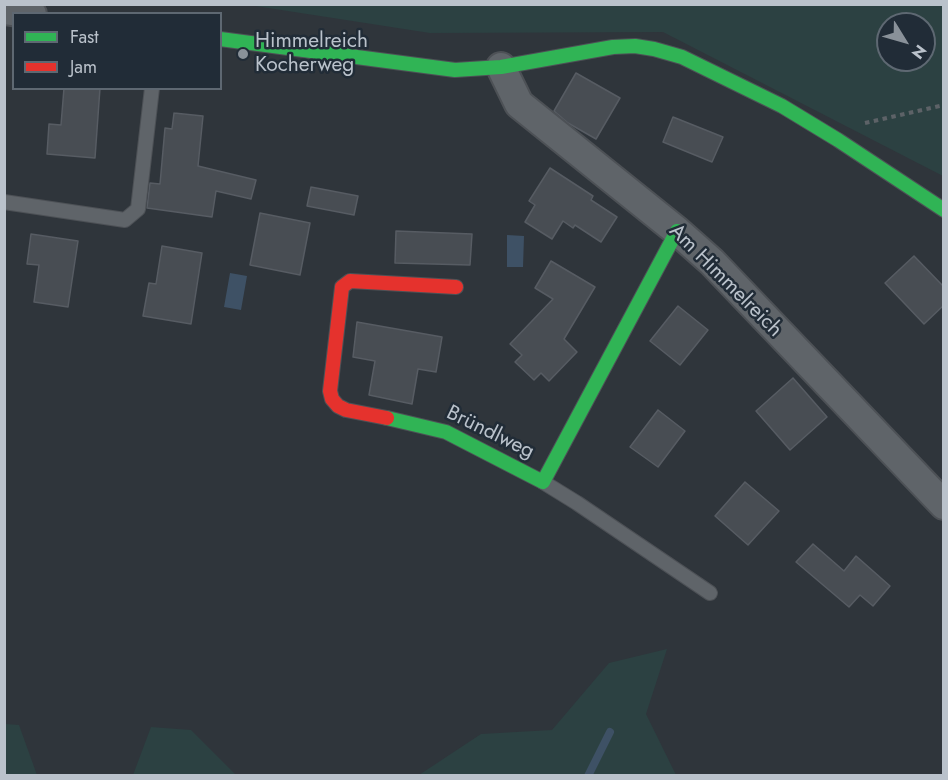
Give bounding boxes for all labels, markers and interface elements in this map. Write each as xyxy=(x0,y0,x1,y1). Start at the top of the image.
legend xyxy=(12,12,222,90)
north arrow xyxy=(876,12,936,72)
text: Fast xyxy=(70,24,99,50)
place label: Himmelreich Kocherweg xyxy=(255,29,368,79)
text: N xyxy=(906,40,932,64)
marker: Himmelreich Kocherweg xyxy=(236,47,250,61)
text: Jam xyxy=(70,54,97,80)
street label: Am Himmelreich xyxy=(663,219,787,343)
street label: Bründlweg xyxy=(442,401,538,465)

